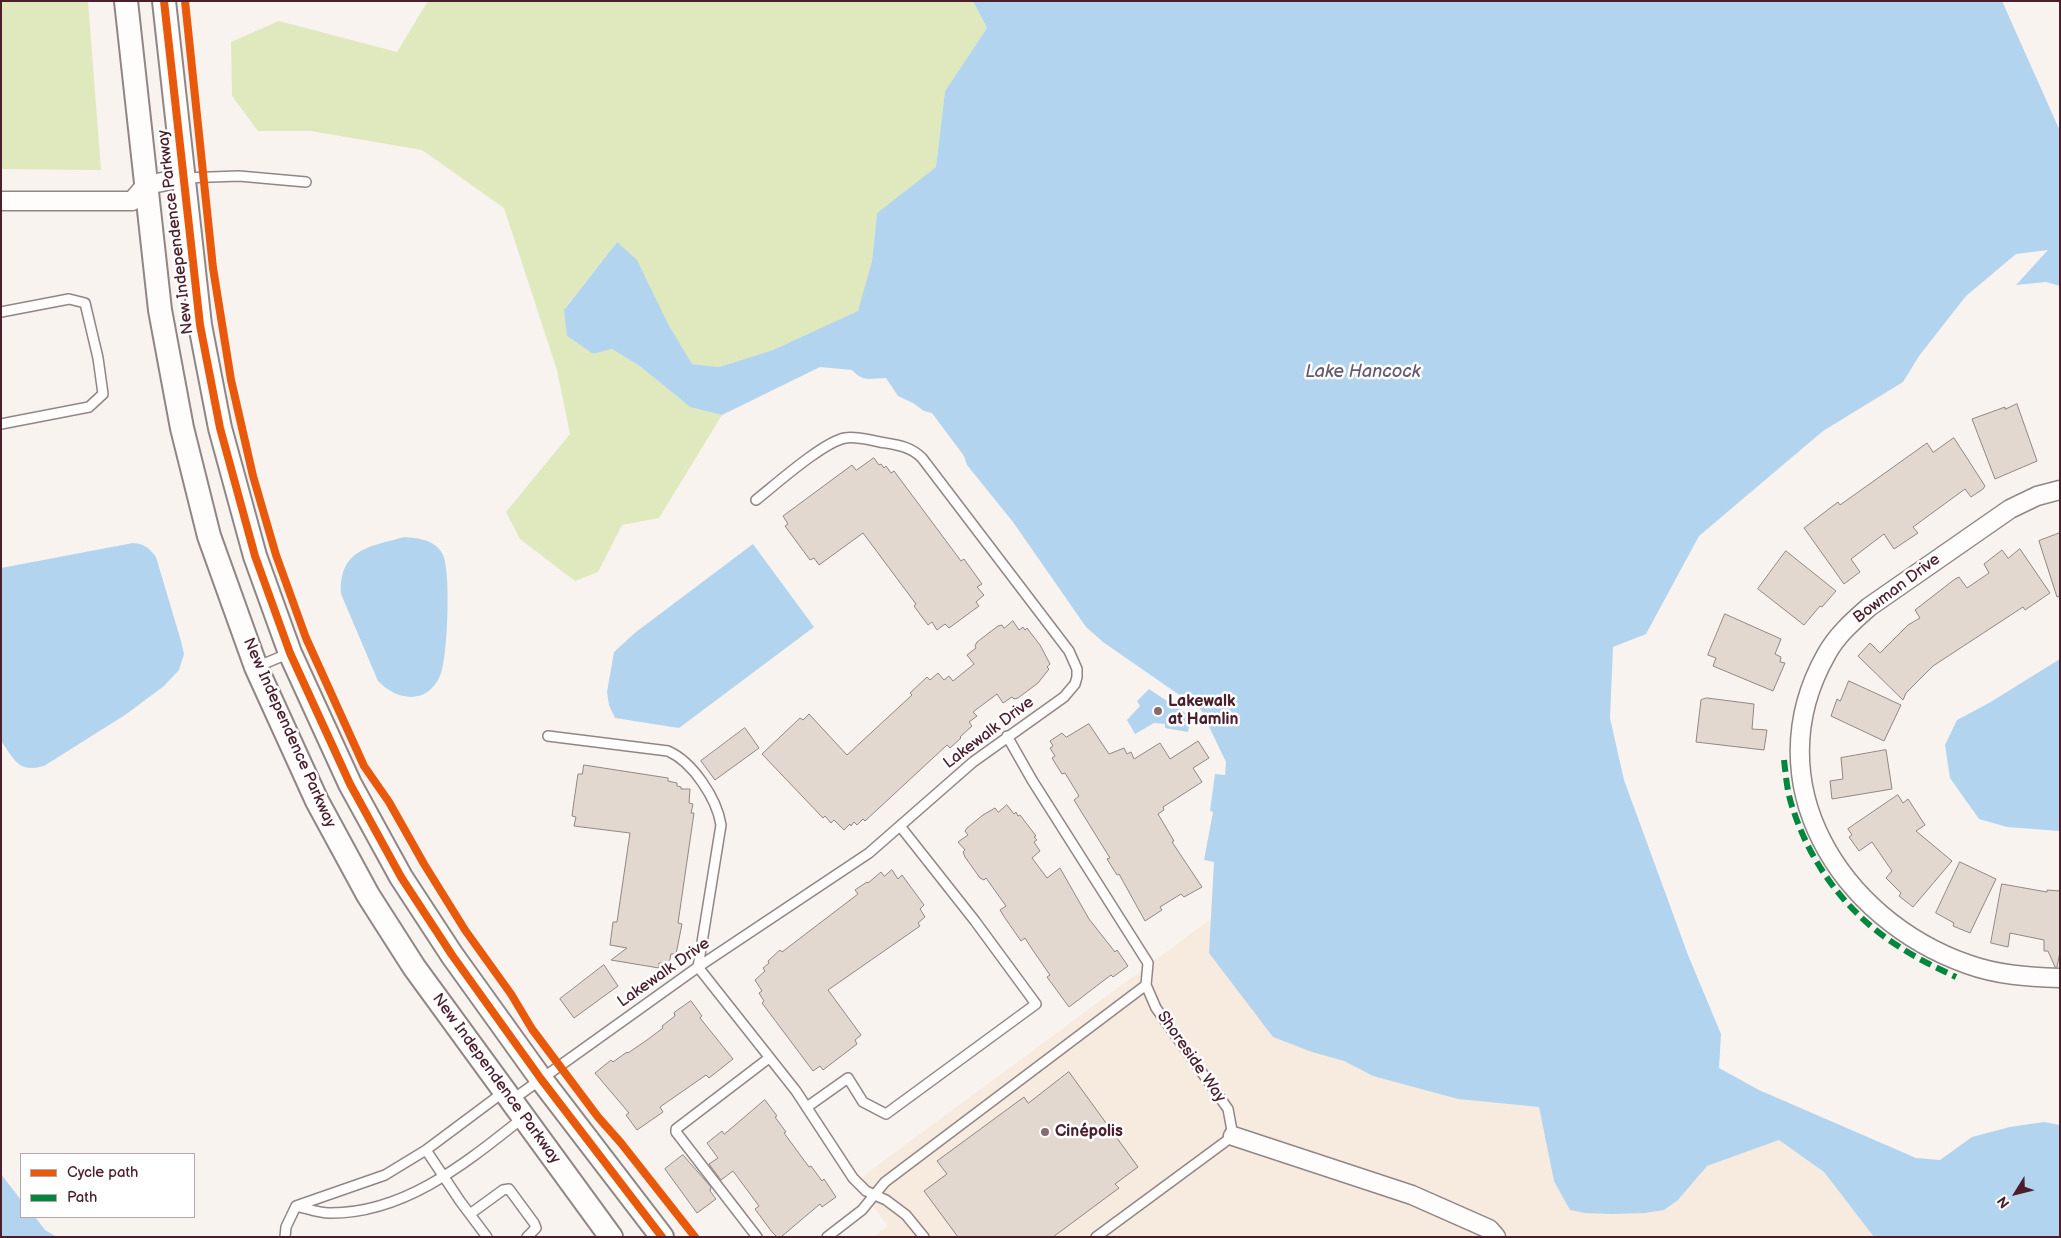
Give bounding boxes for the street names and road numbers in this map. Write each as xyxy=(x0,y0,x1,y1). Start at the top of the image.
street label: New Independence Parkway xyxy=(154,129,198,335)
street label: Bowman Drive xyxy=(1850,550,1944,628)
street label: New Independence Parkway xyxy=(238,635,340,831)
street label: Lakewalk Drive xyxy=(940,693,1038,773)
street label: Lakewalk Drive xyxy=(614,934,714,1012)
street label: New Independence Parkway xyxy=(428,990,564,1168)
street label: Shoreside Way xyxy=(1152,1008,1230,1106)

